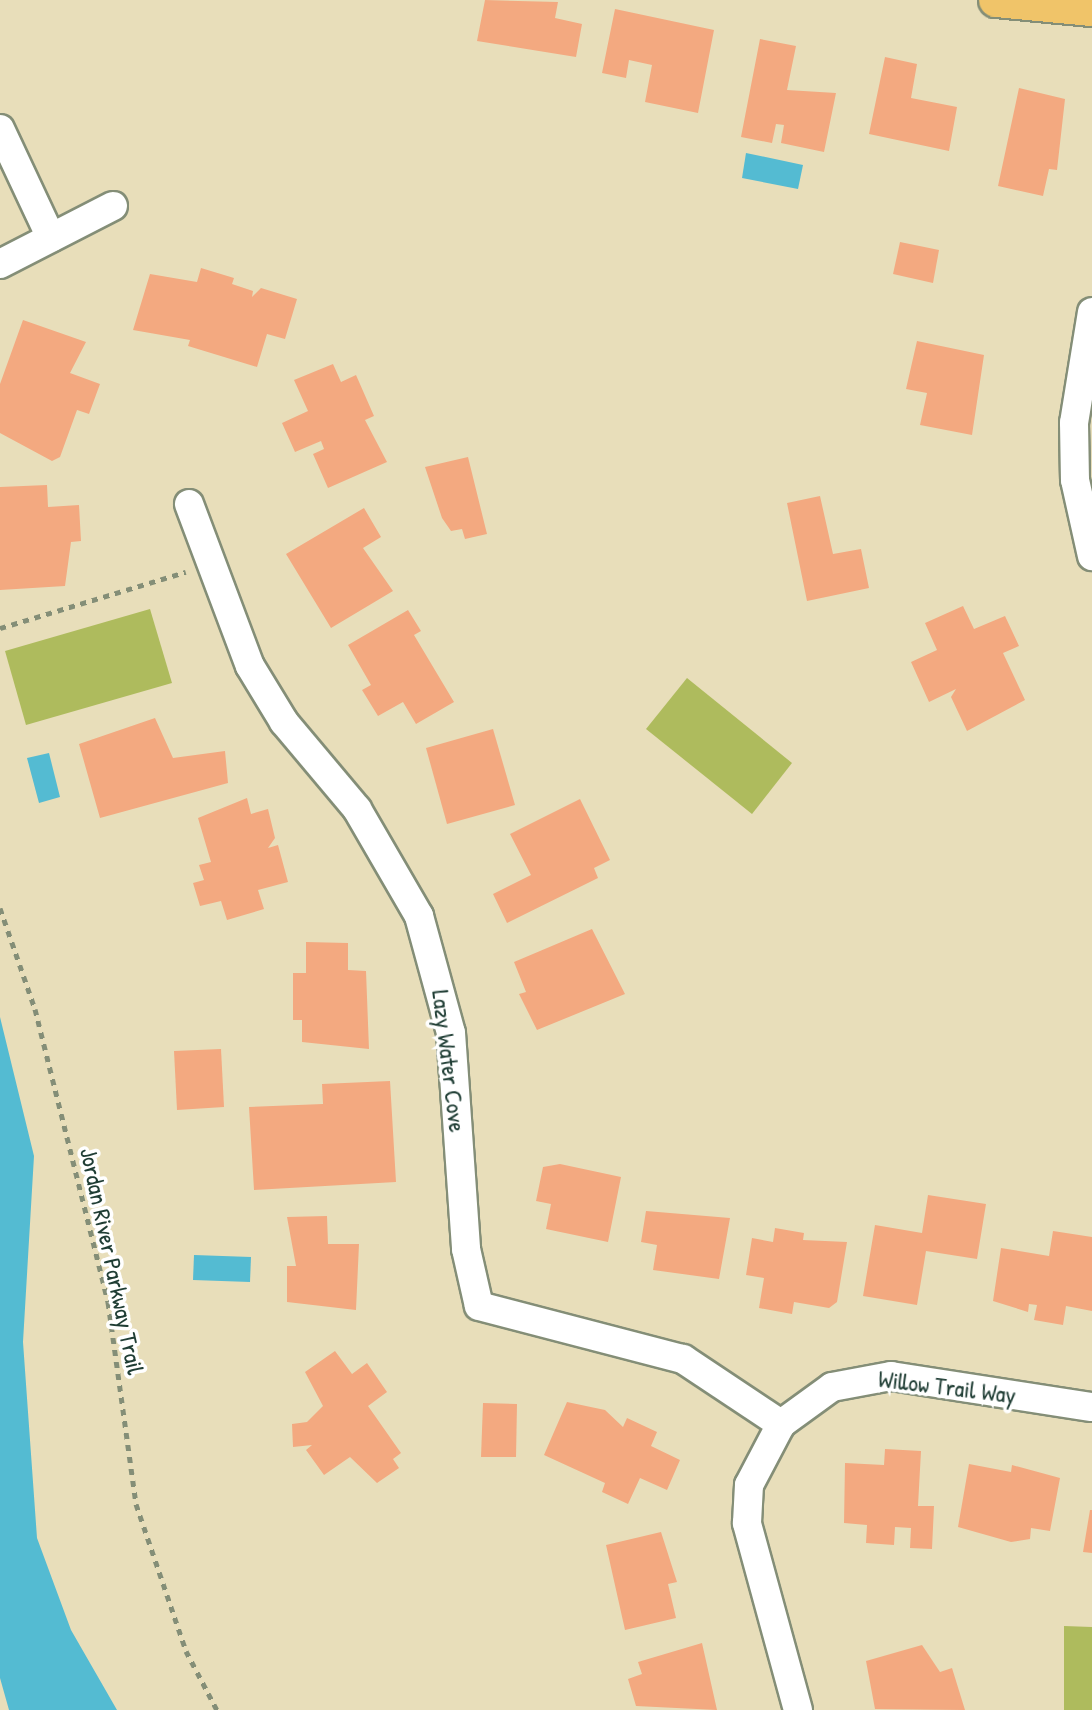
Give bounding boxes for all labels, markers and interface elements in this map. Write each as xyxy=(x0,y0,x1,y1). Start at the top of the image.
street label: Lazy Water Cove xyxy=(426,988,472,1134)
street label: Jordan River Parkway Trail xyxy=(74,1145,150,1377)
street label: Willow Trail Way xyxy=(877,1364,1017,1410)

